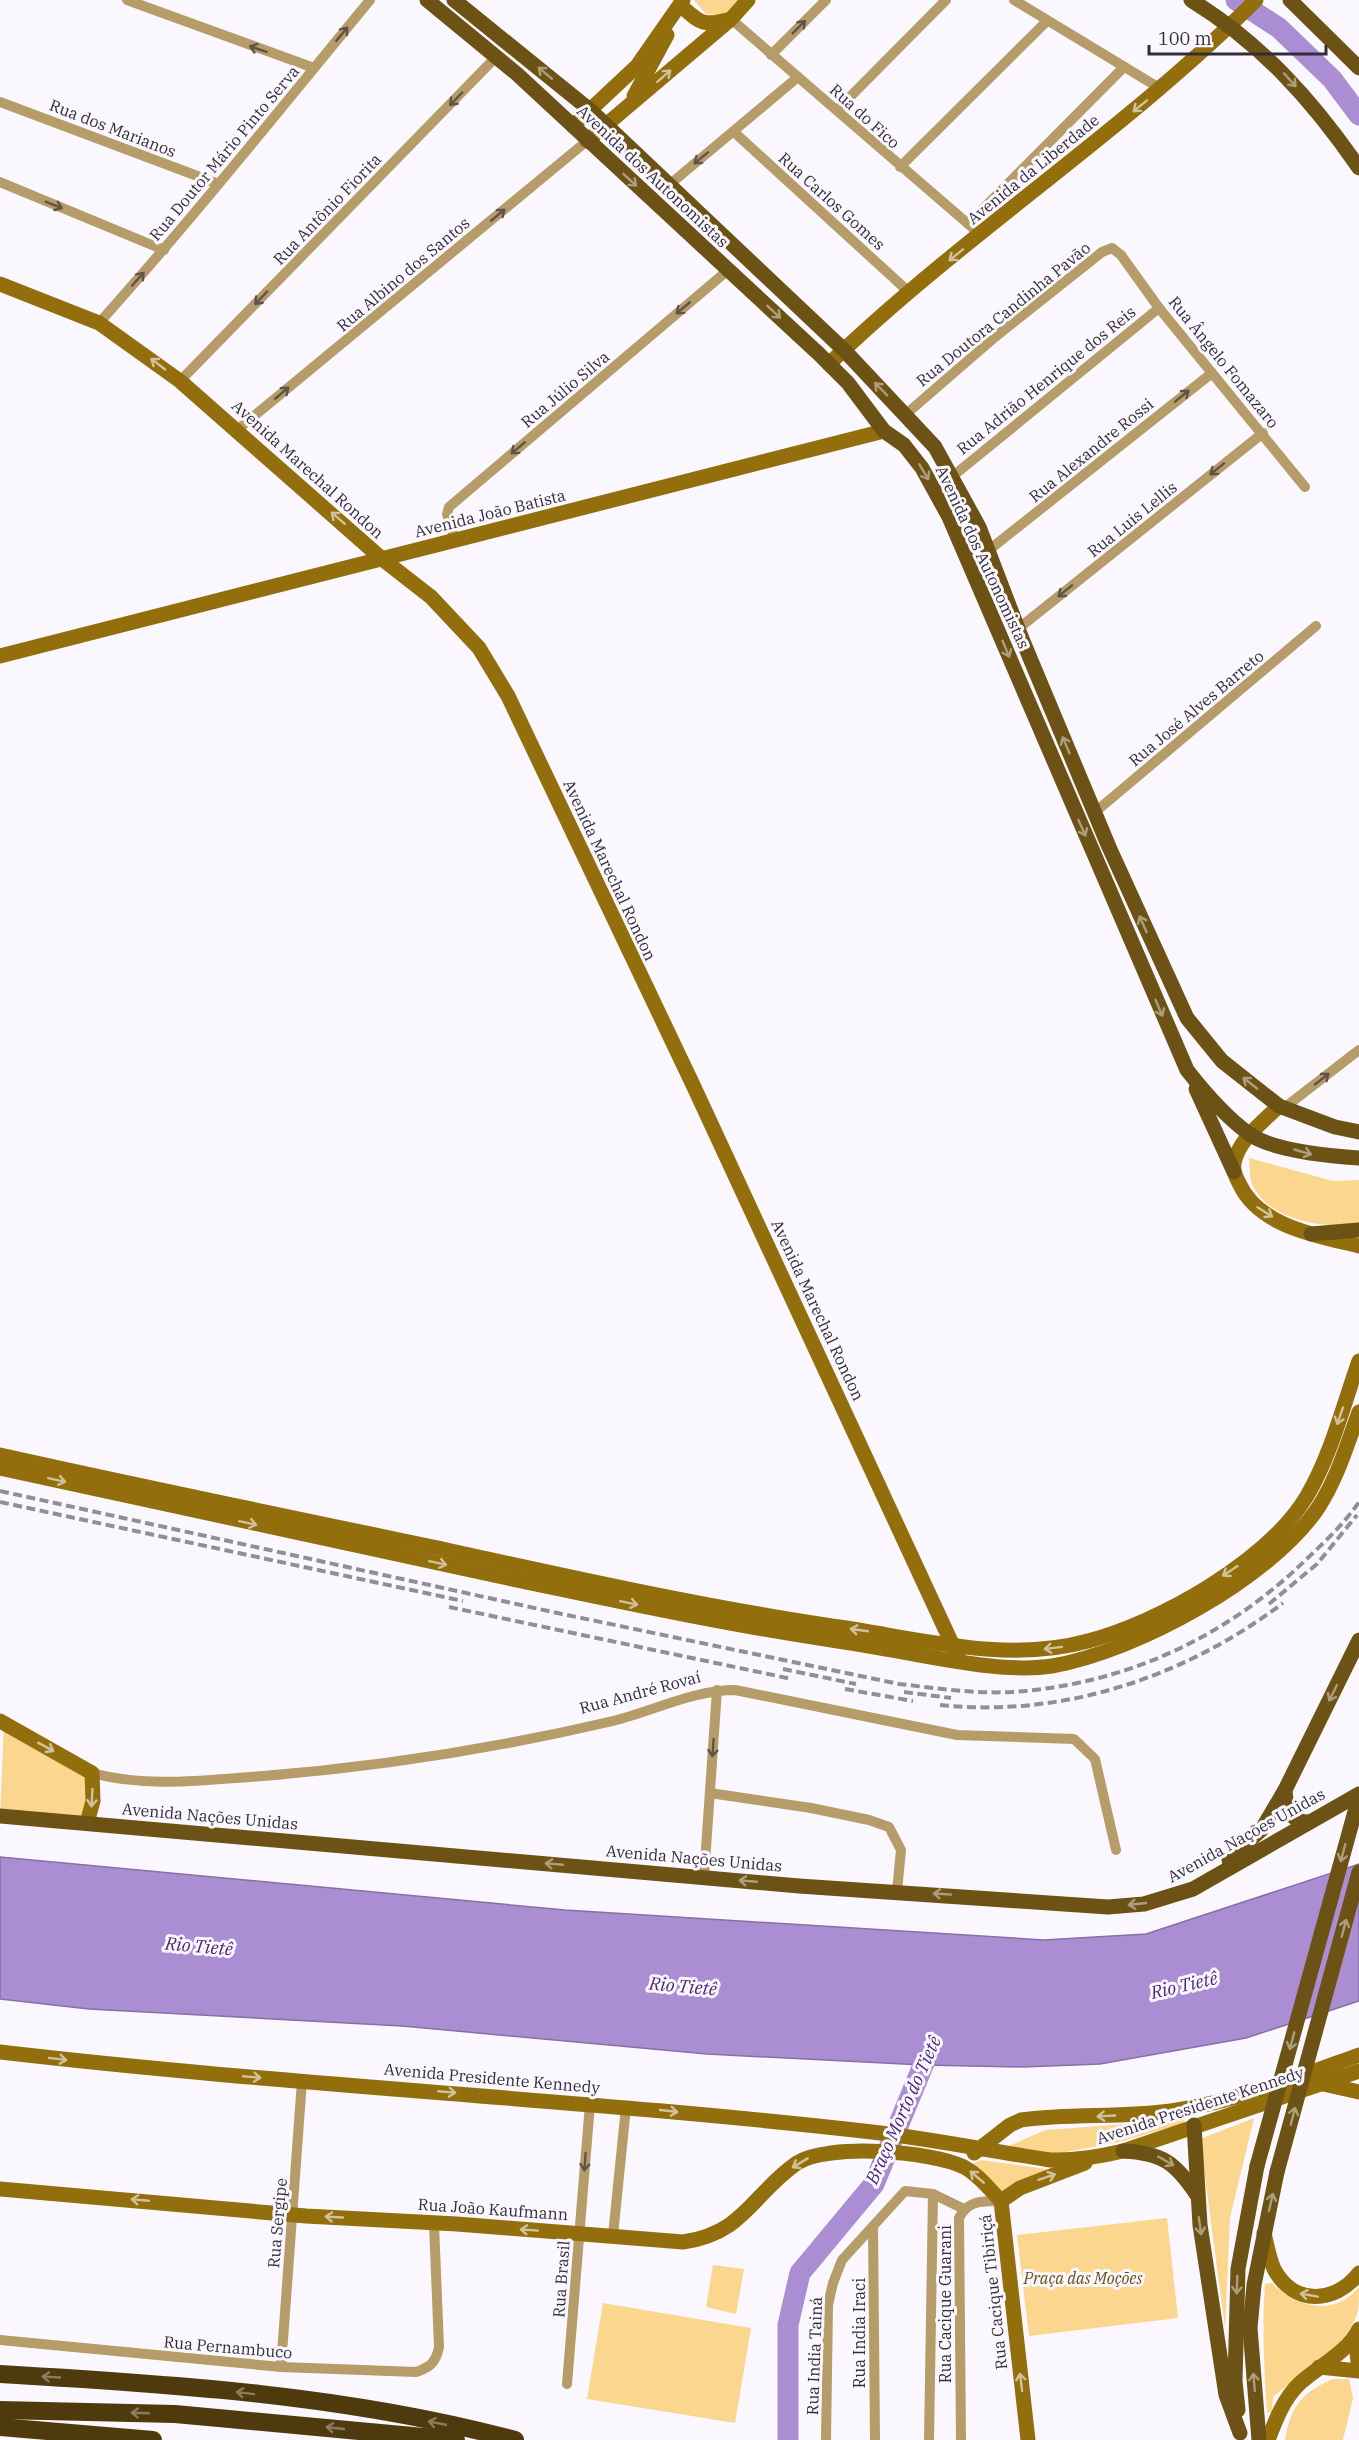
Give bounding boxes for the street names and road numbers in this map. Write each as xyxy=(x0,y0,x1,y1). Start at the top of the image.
street label: Rua Doutor Mário Pinto Serva xyxy=(145,61,303,245)
street label: Rua do Fico xyxy=(826,79,904,153)
street label: Rua dos Marianos xyxy=(47,95,179,161)
street label: Avenida dos Autonomistas xyxy=(573,101,733,251)
street label: Avenida da Liberdade xyxy=(963,110,1103,228)
street label: Rua Carlos Gomes xyxy=(775,148,889,254)
street label: Rua Antônio Fiorita xyxy=(269,149,385,269)
street label: Rua Albino dos Santos xyxy=(332,213,474,335)
street label: Rua Doutora Candinha Pavão xyxy=(912,237,1094,391)
street label: Rua Ângelo Fomazaro xyxy=(1165,292,1283,432)
street label: Rua Adrião Henrique dos Reis xyxy=(952,302,1140,458)
street label: Rua Júlio Silva xyxy=(517,346,613,432)
street label: Rua Alexandre Rossi xyxy=(1025,394,1157,506)
street label: Avenida Marechal Rondon xyxy=(228,395,388,543)
street label: Avenida dos Autonomistas xyxy=(932,462,1034,652)
street label: Rua Luis Lellis xyxy=(1083,477,1181,561)
street label: Avenida João Batista xyxy=(412,485,568,541)
street label: Rua José Alves Barreto xyxy=(1124,646,1268,770)
street label: Avenida Marechal Rondon xyxy=(559,776,661,964)
street label: Avenida Marechal Rondon xyxy=(767,1216,869,1404)
street label: Rua André Rovaí xyxy=(577,1666,703,1718)
street label: Avenida Nações Unidas xyxy=(1164,1783,1328,1887)
street label: Avenida Nações Unidas xyxy=(121,1798,299,1834)
street label: Avenida Nações Unidas xyxy=(605,1840,783,1876)
street label: Avenida Presidente Kennedy xyxy=(383,2059,601,2097)
street label: Avenida Presidente Kennedy xyxy=(1094,2062,1307,2148)
street label: Rua Sergipe xyxy=(263,2177,291,2269)
street label: Rua João Kaufmann xyxy=(417,2194,569,2224)
street label: Rua Cacique Tibiriçá xyxy=(975,2213,1011,2371)
street label: Rua Cacique Guarani xyxy=(935,2225,955,2383)
street label: Rua Brasil xyxy=(548,2240,574,2318)
street label: Rua India Iraci xyxy=(849,2278,869,2388)
street label: Rua India Tainá xyxy=(802,2296,826,2416)
street label: Rua Pernambuco xyxy=(163,2331,293,2363)

